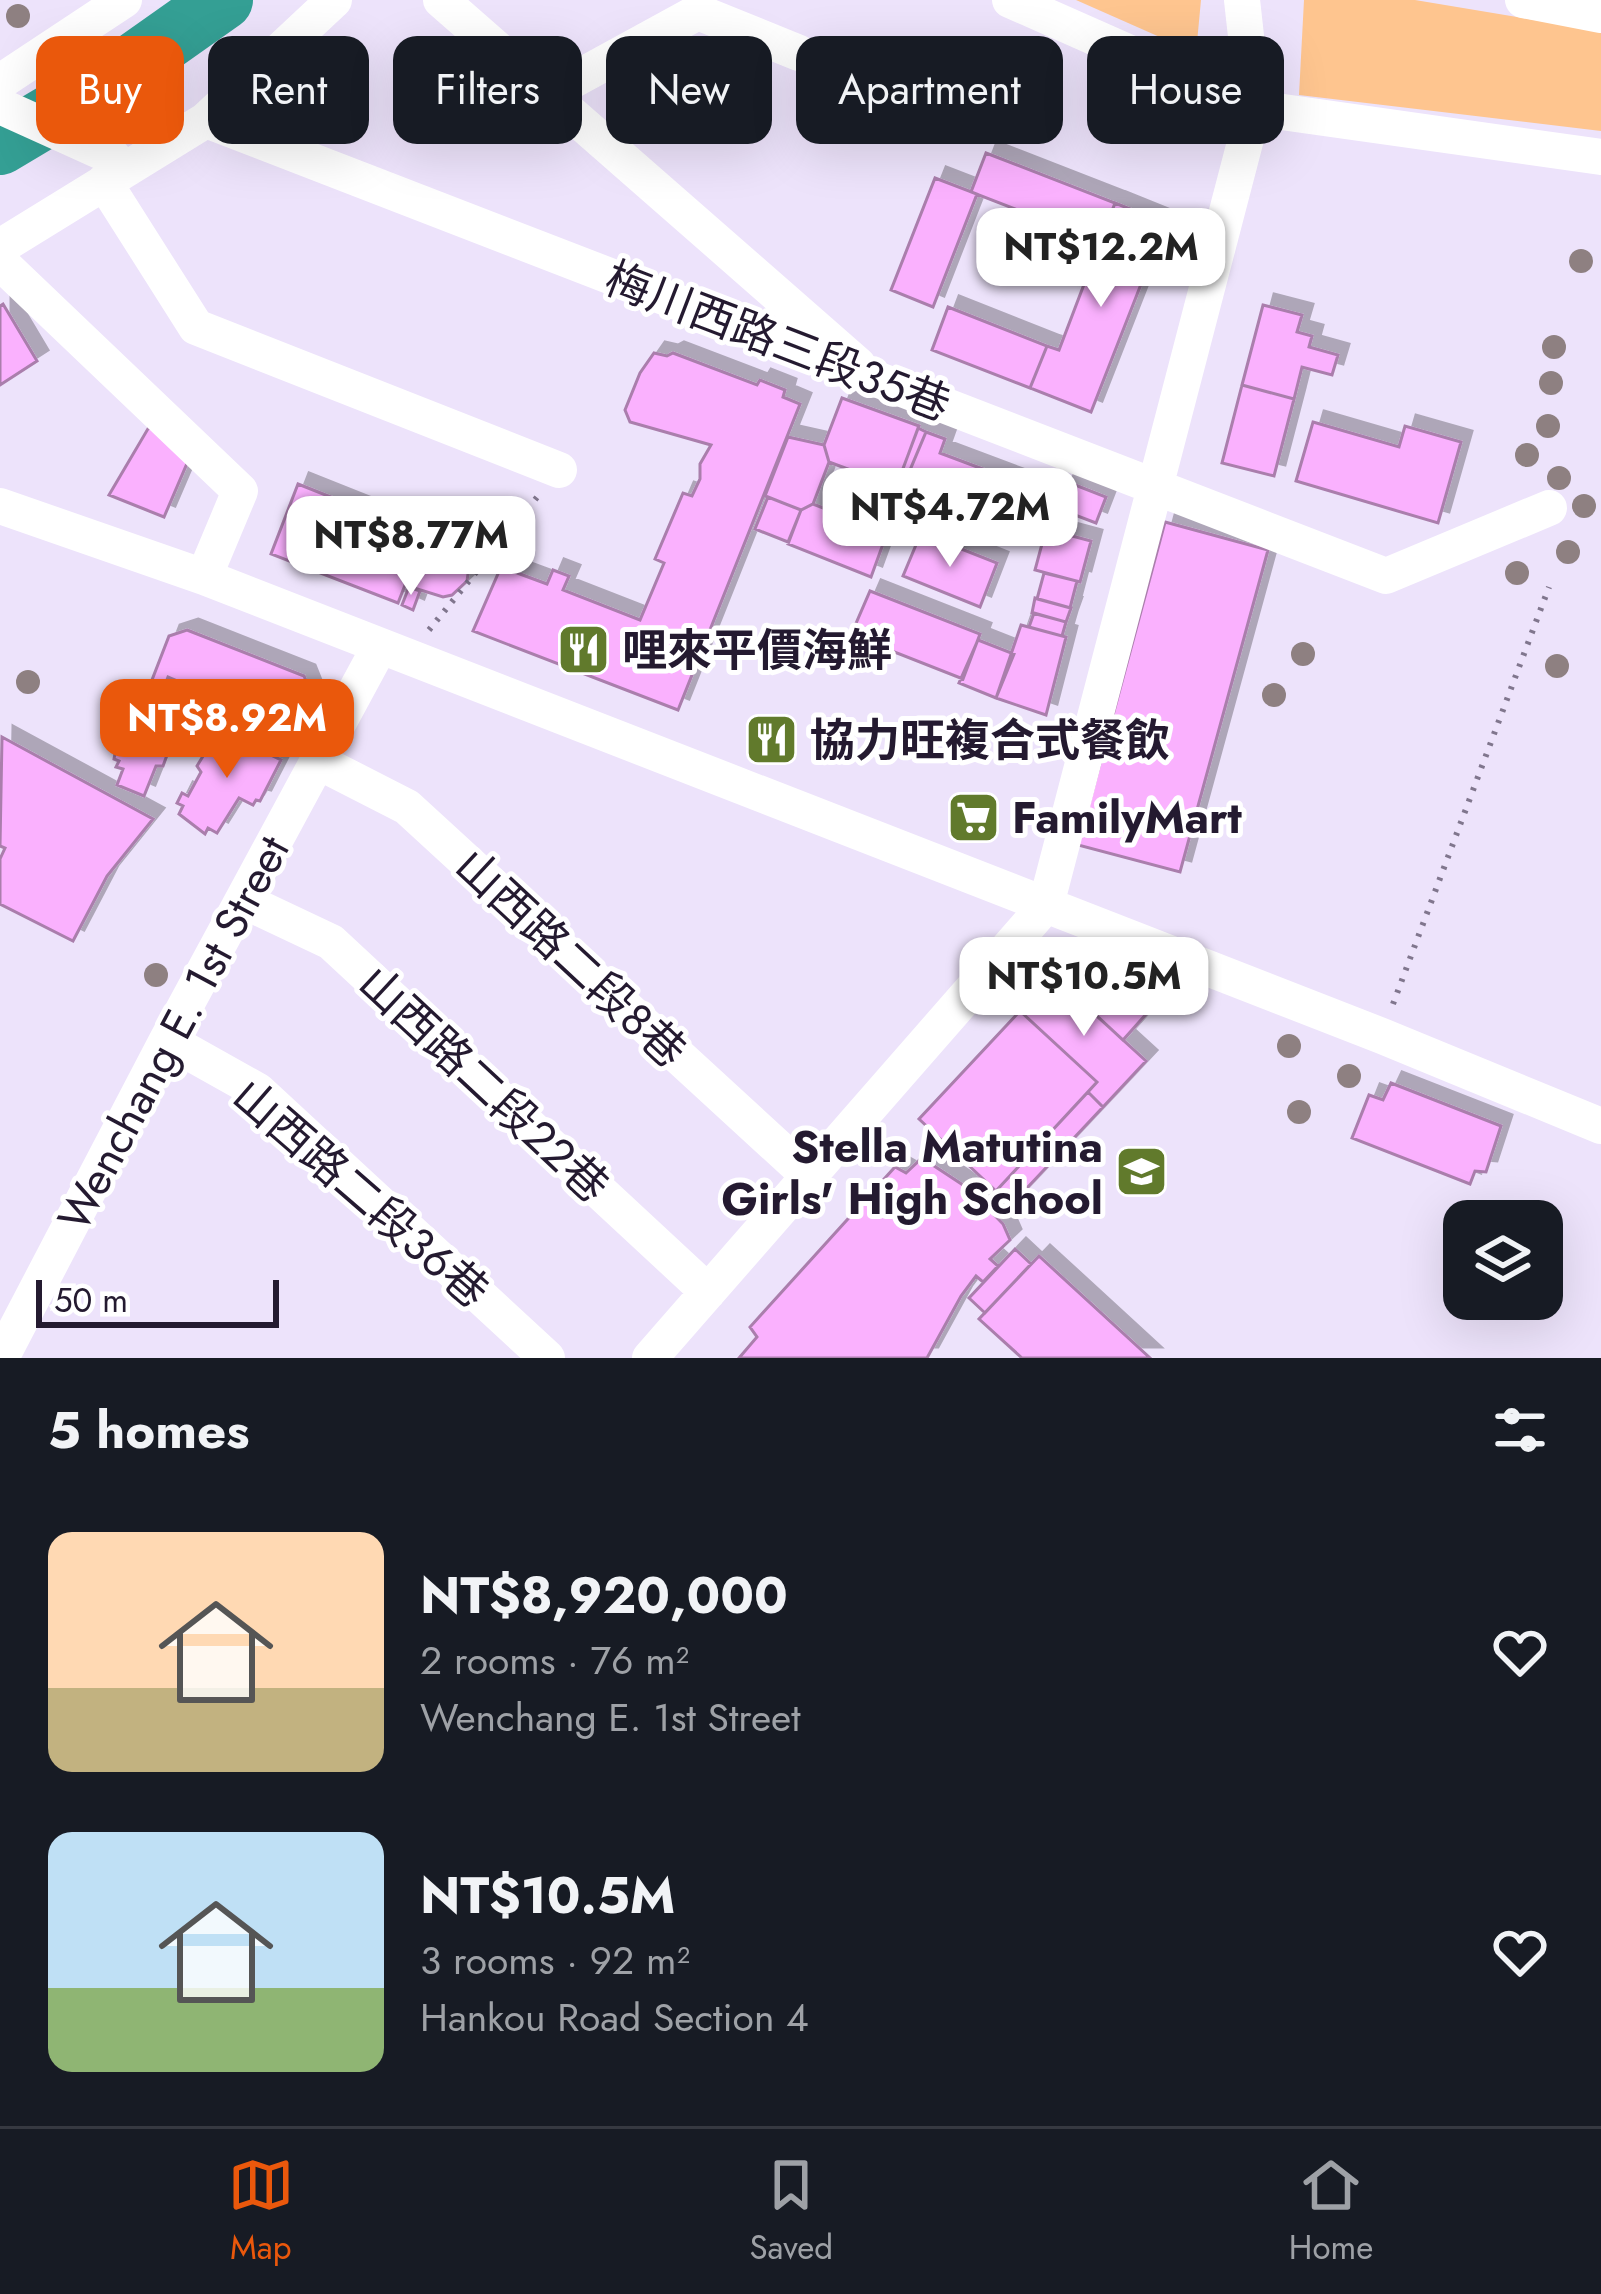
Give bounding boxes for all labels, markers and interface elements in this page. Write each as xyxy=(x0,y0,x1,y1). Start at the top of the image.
chip: Buy xyxy=(36,36,184,144)
chip: Rent xyxy=(208,36,369,144)
chip: Filters xyxy=(393,36,582,144)
chip: New xyxy=(606,36,772,144)
chip: Apartment xyxy=(796,36,1063,144)
chip: House xyxy=(1087,36,1284,144)
pin: NT$12.2M xyxy=(977,208,1225,310)
text: NT$12.2M xyxy=(1003,218,1199,275)
street label: 梅川西路三段35巷 xyxy=(596,246,960,437)
pin: NT$4.72M xyxy=(826,468,1074,570)
text: NT$4.72M xyxy=(850,478,1050,535)
pin: NT$8.77M xyxy=(287,496,535,598)
text: NT$8.77M xyxy=(313,506,509,563)
place label: 哩來平價海鮮 xyxy=(622,618,892,683)
restaurant icon: 哩來平價海鮮 xyxy=(555,622,611,678)
pin: NT$8.92M xyxy=(103,679,351,781)
text: NT$8.92M xyxy=(127,689,327,746)
place label: 協力旺複合式餐飲 xyxy=(810,708,1170,773)
restaurant icon: 協力旺複合式餐飲 xyxy=(743,712,799,768)
place label: FamilyMart xyxy=(1012,785,1243,850)
supermarket icon: FamilyMart xyxy=(945,789,1001,845)
street label: Wenchang E. 1st Street xyxy=(42,824,305,1242)
street label: 山西路二段8巷 xyxy=(441,834,701,1083)
pin: NT$10.5M xyxy=(960,937,1208,1039)
text: NT$10.5M xyxy=(986,947,1182,1004)
street label: 山西路二段22巷 xyxy=(344,951,623,1218)
street label: 山西路二段36巷 xyxy=(218,1064,503,1323)
place label: Stella Matutina Girls' High School xyxy=(721,1114,1103,1231)
school or university icon: Stella Matutina Girls' High School xyxy=(1114,1144,1170,1200)
map controls xyxy=(1443,1200,1563,1320)
button: layers xyxy=(1443,1200,1563,1320)
scale bar xyxy=(36,1274,279,1327)
text: 50 m xyxy=(54,1277,128,1324)
text: 5 homes xyxy=(48,1393,250,1467)
icon: filters xyxy=(1487,1397,1553,1463)
text: NT$8,920,000 xyxy=(420,1558,788,1632)
icon: home xyxy=(144,1580,288,1724)
icon: heart xyxy=(1487,1619,1553,1685)
text: 2 rooms · 76 m² xyxy=(420,1632,689,1689)
text: Wenchang E. 1st Street xyxy=(420,1689,801,1746)
text: NT$10.5M xyxy=(420,1858,675,1932)
icon: home xyxy=(144,1880,288,2024)
icon: heart xyxy=(1487,1919,1553,1985)
text: 3 rooms · 92 m² xyxy=(420,1932,690,1989)
text: Hankou Road Section 4 xyxy=(420,1989,809,2046)
tab: Map xyxy=(228,2152,294,2271)
tab: Saved xyxy=(750,2152,833,2271)
tab: Home xyxy=(1289,2152,1373,2271)

